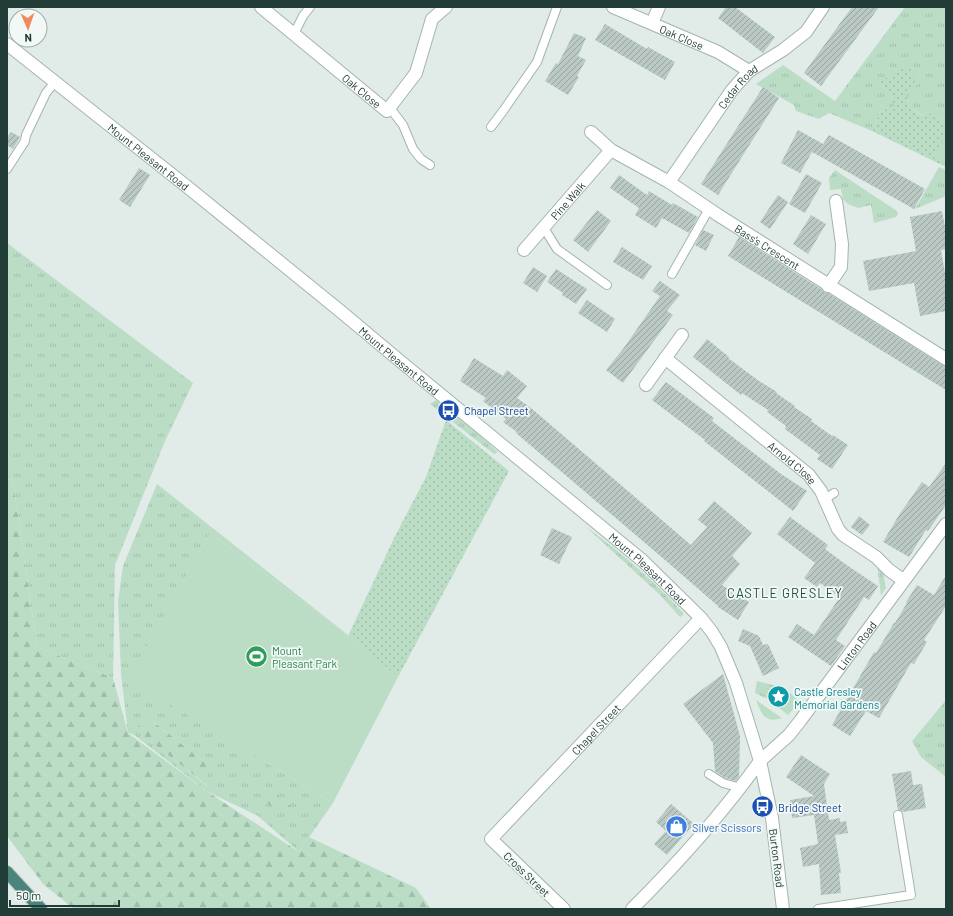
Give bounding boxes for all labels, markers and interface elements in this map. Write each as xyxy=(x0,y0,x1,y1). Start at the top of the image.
north arrow xyxy=(8,8,48,48)
street label: Oak Close xyxy=(658,21,706,52)
text: N xyxy=(24,32,32,45)
street label: Cedar Road xyxy=(715,61,760,111)
street label: Oak Close xyxy=(340,71,384,110)
street label: Mount Pleasant Road xyxy=(106,120,192,192)
street label: Pine Walk xyxy=(547,178,588,222)
street label: Bass's Crescent xyxy=(733,221,803,272)
street label: Mount Pleasant Road xyxy=(357,323,442,397)
bus stop icon: Chapel Street xyxy=(436,397,462,423)
place label: Chapel Street xyxy=(464,404,529,417)
street label: Arnold Close xyxy=(766,438,820,486)
street label: Mount Pleasant Road xyxy=(607,530,689,606)
district label: CASTLE GRESLEY xyxy=(727,585,843,601)
street label: Linton Road xyxy=(834,618,878,672)
sports icon: Mount Pleasant Park xyxy=(244,643,270,669)
place label: Mount Pleasant Park xyxy=(272,644,338,670)
place icon: Castle Gresley Memorial Gardens xyxy=(766,684,792,710)
place label: Castle Gresley Memorial Gardens xyxy=(794,685,879,711)
street label: Chapel Street xyxy=(569,701,623,757)
bus stop icon: Bridge Street xyxy=(750,794,776,820)
place label: Bridge Street xyxy=(778,801,842,814)
shop icon: Silver Scissors xyxy=(664,814,690,840)
place label: Silver Scissors xyxy=(692,821,762,834)
street label: Burton Road xyxy=(767,828,787,888)
street label: Cross Street xyxy=(501,849,553,899)
scale bar xyxy=(10,882,119,908)
text: 50 m xyxy=(16,888,41,902)

